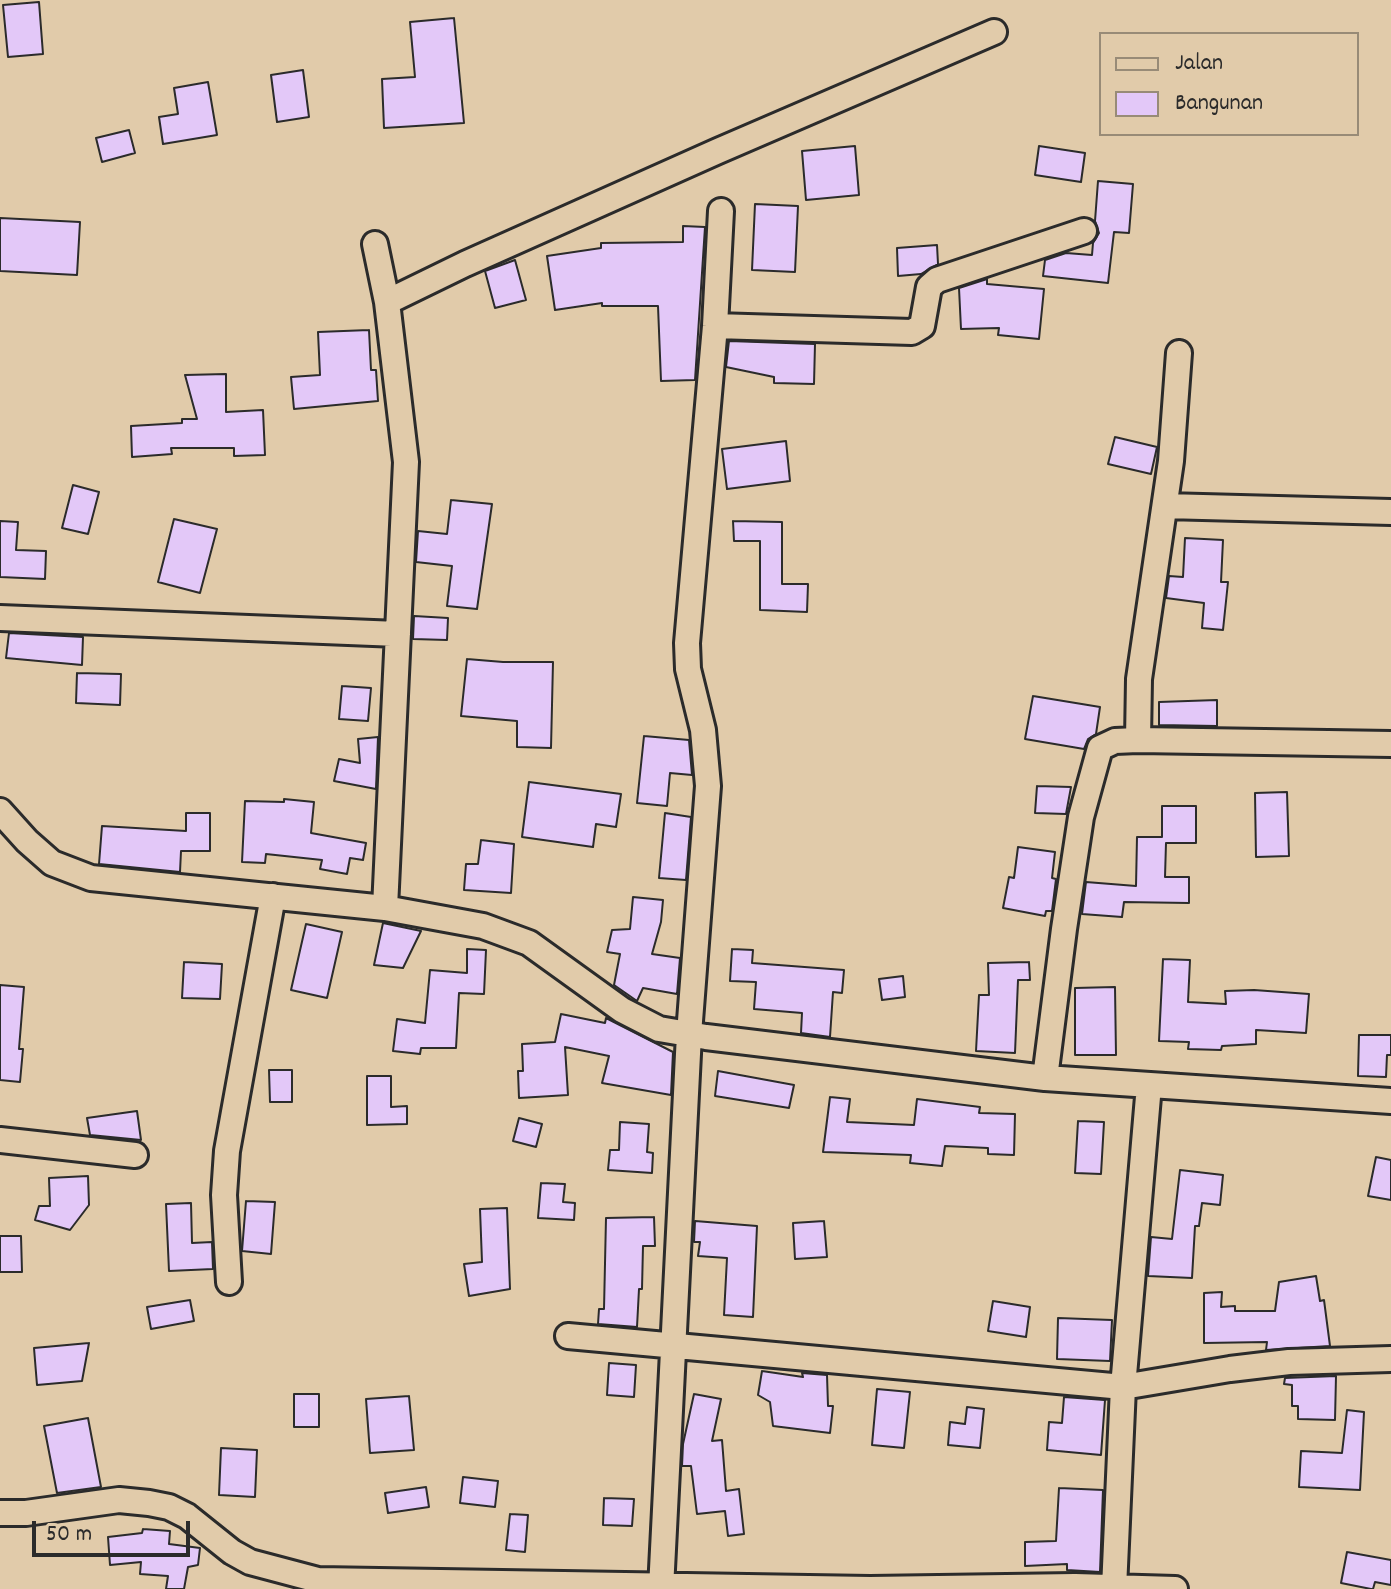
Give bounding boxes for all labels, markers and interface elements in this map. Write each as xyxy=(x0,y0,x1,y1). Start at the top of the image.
legend xyxy=(1099,32,1359,136)
text: Jalan xyxy=(1175,47,1223,81)
text: Bangunan xyxy=(1175,87,1263,121)
scale bar xyxy=(36,1505,194,1555)
text: 50 m xyxy=(46,1518,92,1552)

